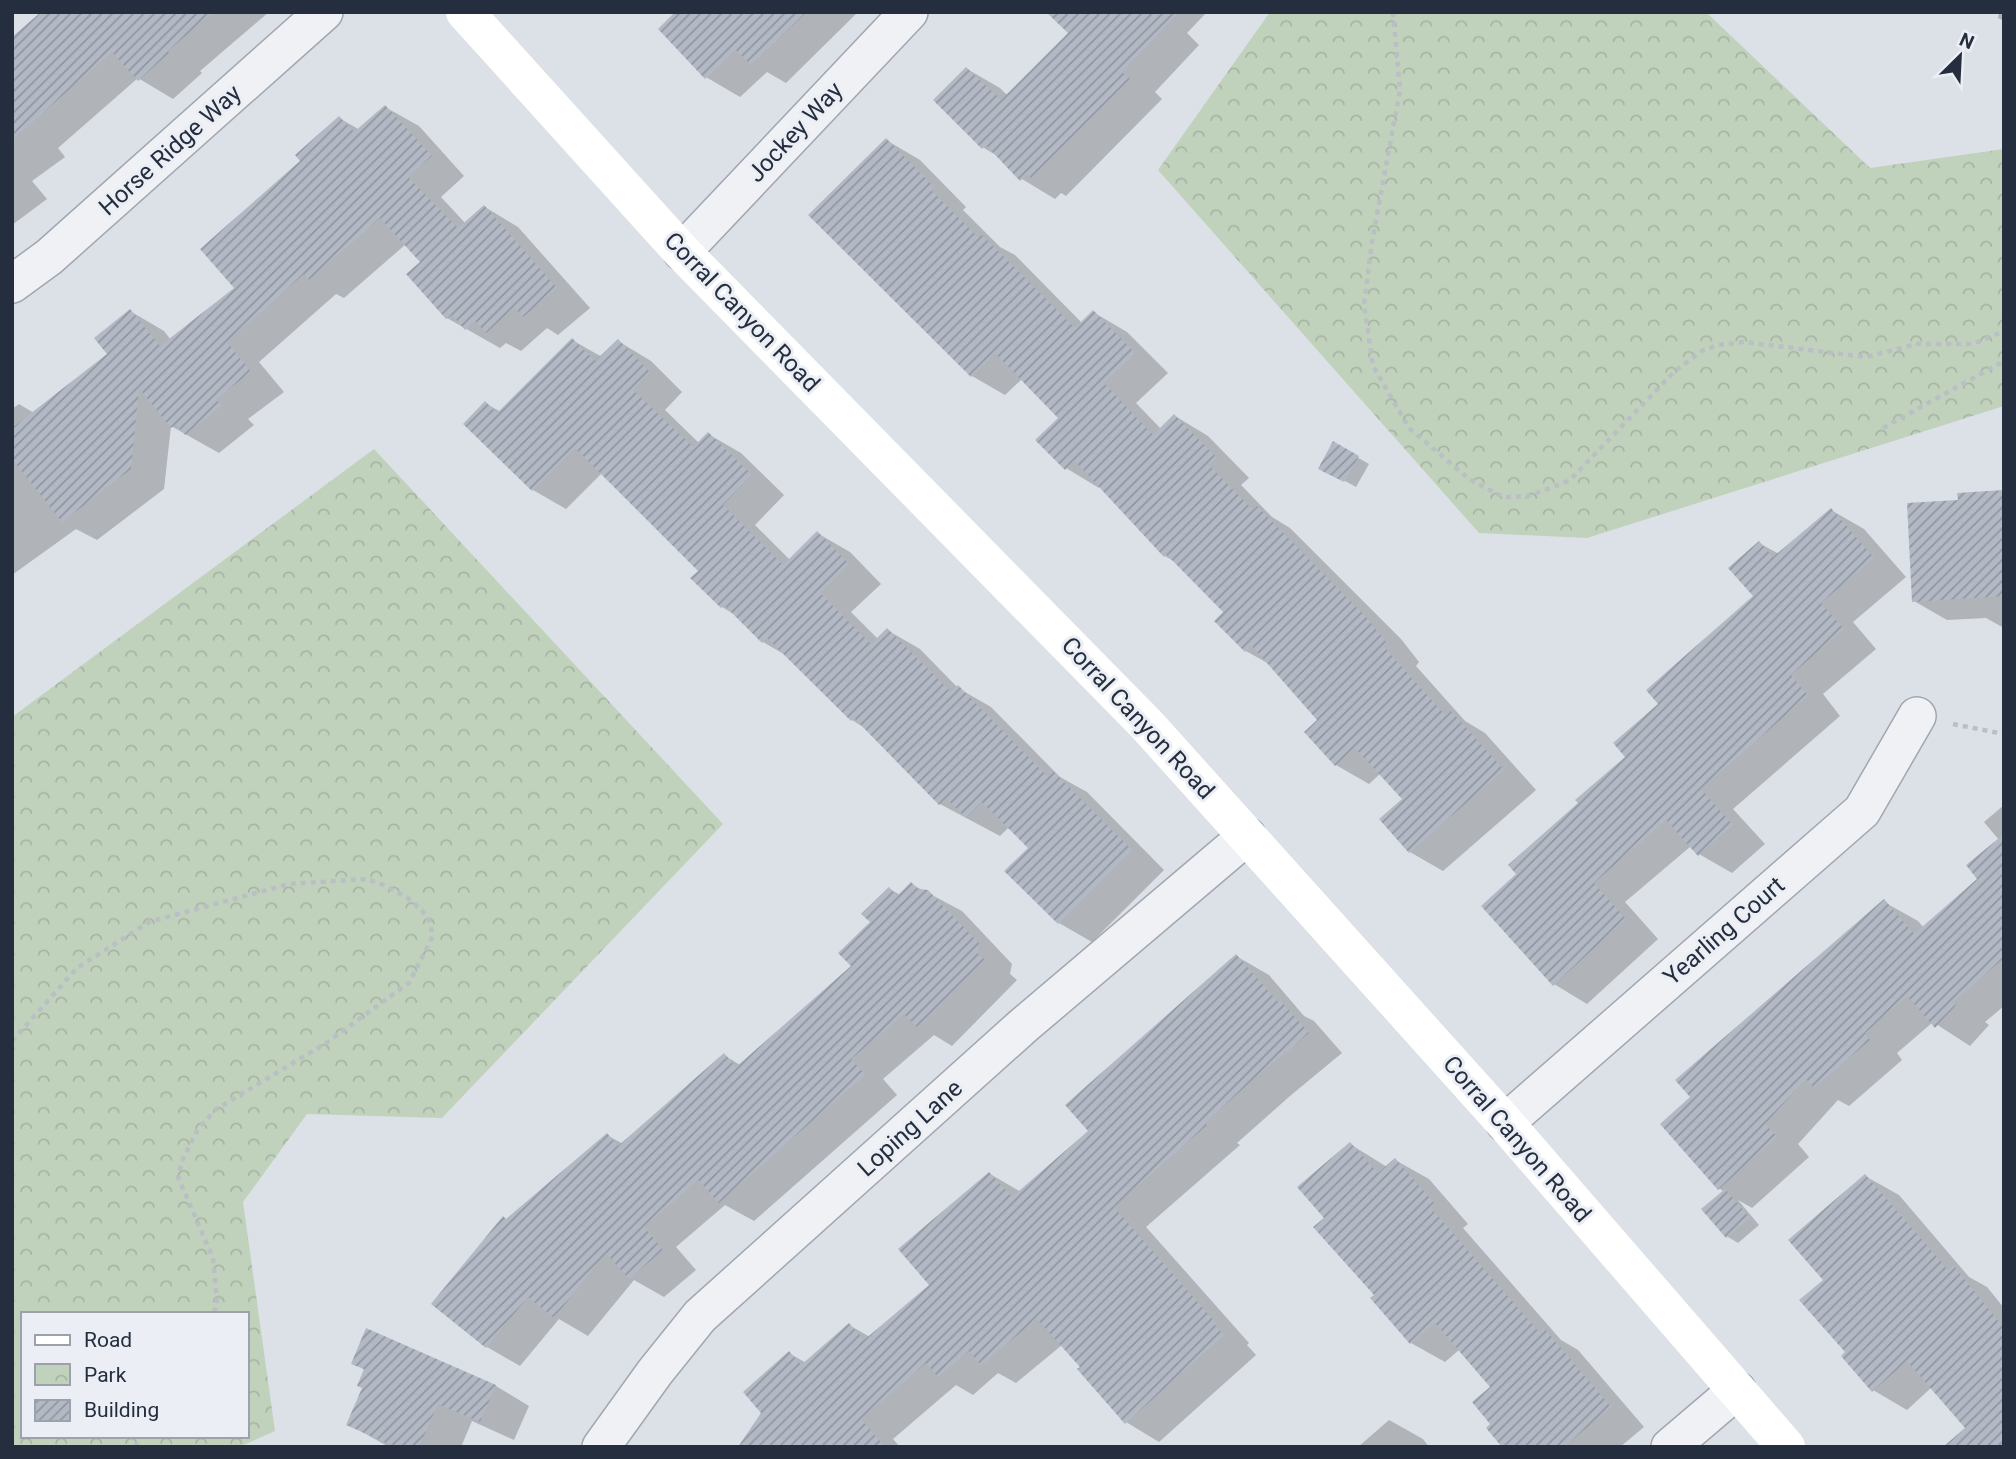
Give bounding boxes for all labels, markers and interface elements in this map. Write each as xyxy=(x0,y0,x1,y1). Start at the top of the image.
north arrow xyxy=(1925,21,1995,91)
text: N xyxy=(1956,28,1978,54)
street label: Jockey Way xyxy=(742,76,849,188)
street label: Horse Ridge Way xyxy=(93,78,247,221)
street label: Corral Canyon Road xyxy=(659,226,825,398)
street label: Corral Canyon Road xyxy=(1056,631,1220,805)
street label: Yearling Court xyxy=(1658,871,1790,991)
street label: Corral Canyon Road xyxy=(1437,1050,1597,1228)
street label: Loping Lane xyxy=(852,1074,968,1182)
legend xyxy=(21,1312,248,1438)
text: Road xyxy=(84,1328,132,1352)
text: Park xyxy=(84,1363,127,1387)
text: Building xyxy=(84,1398,159,1422)

